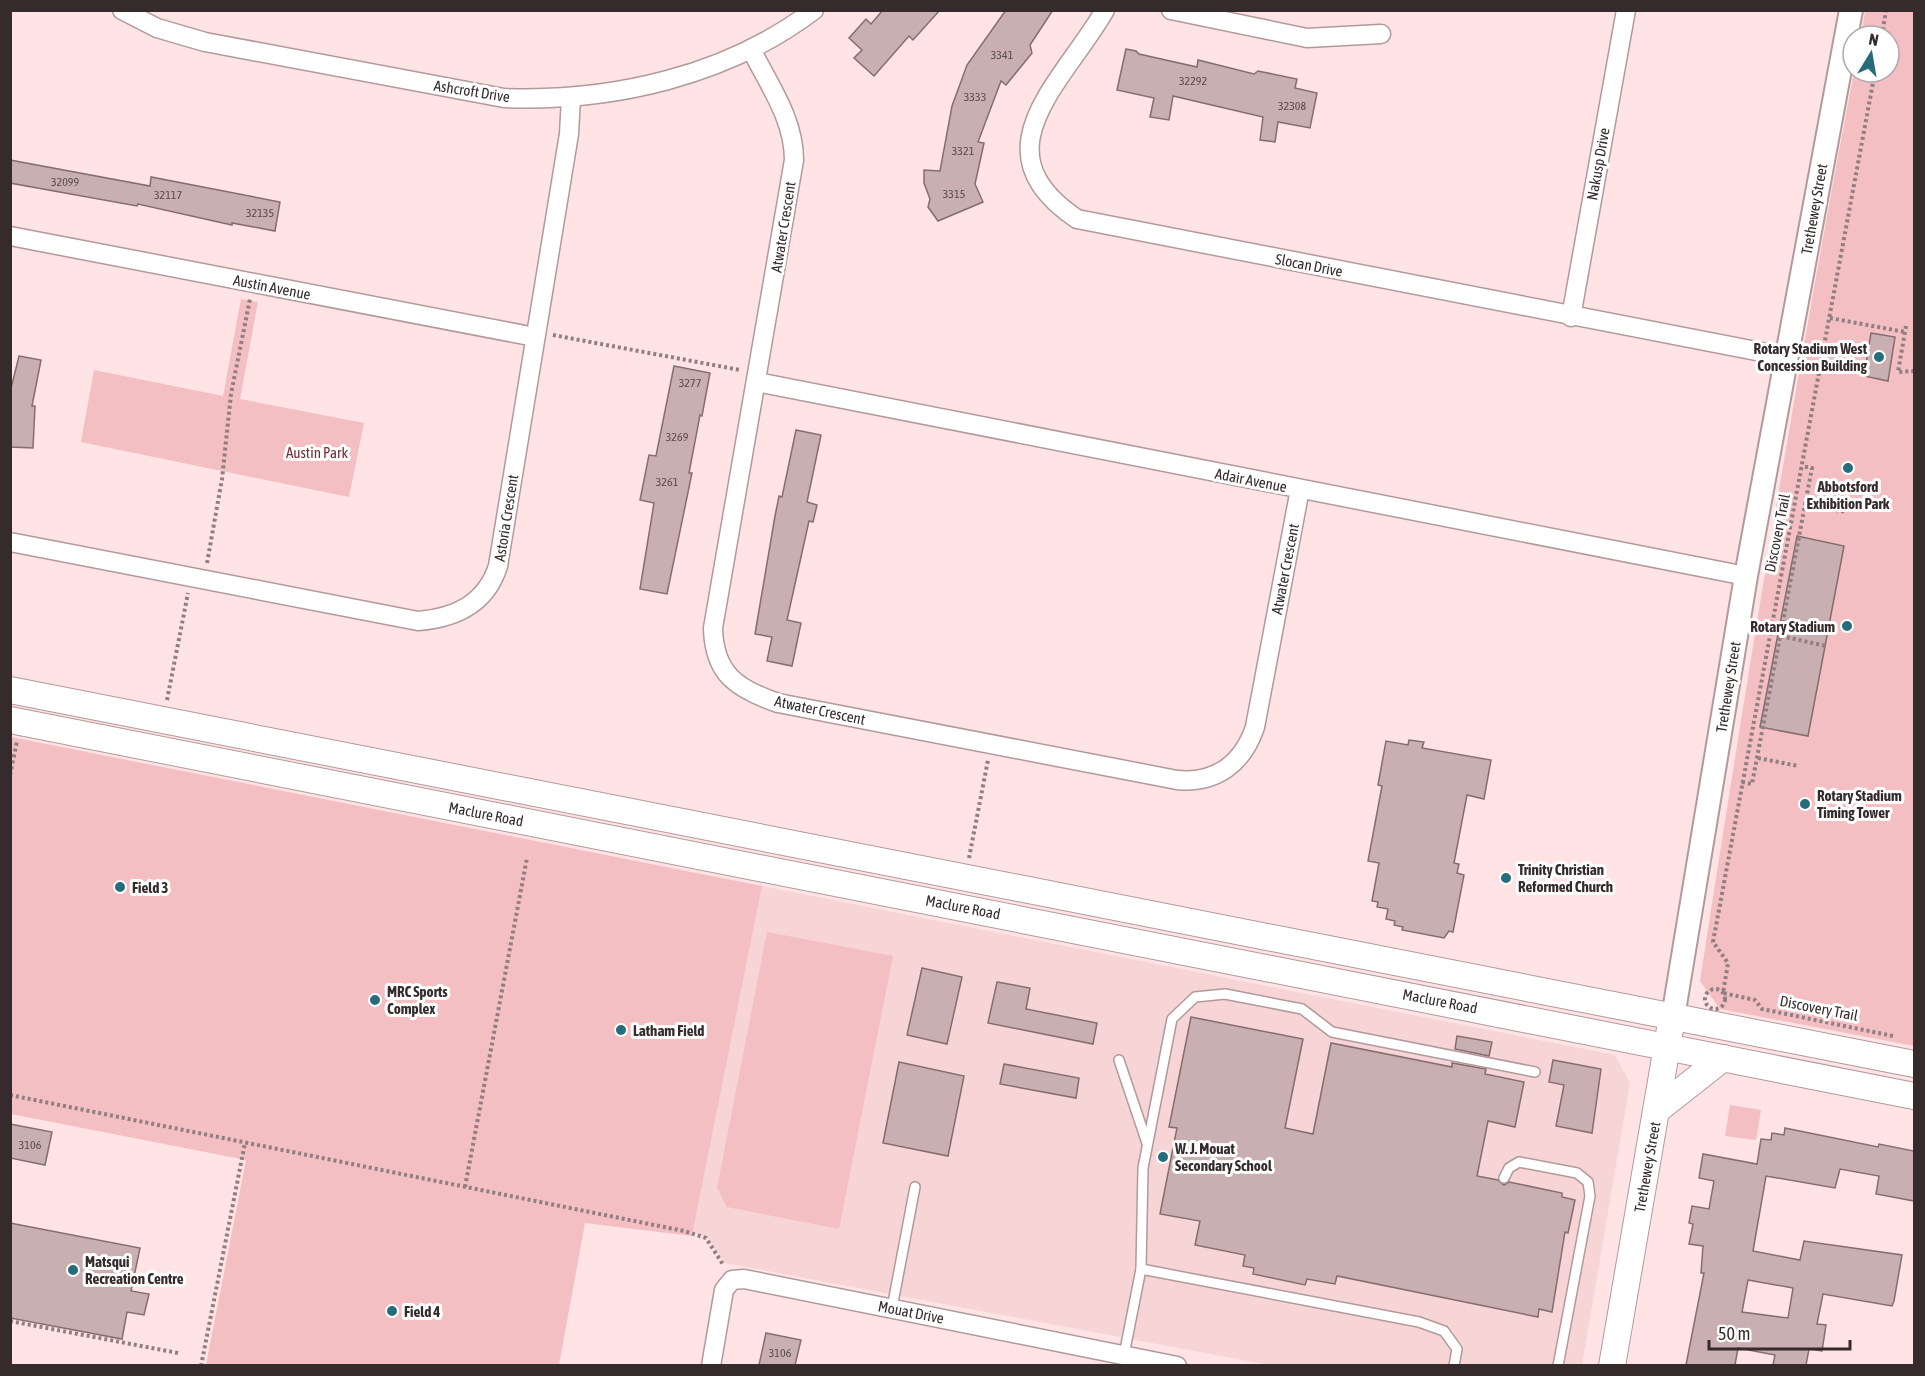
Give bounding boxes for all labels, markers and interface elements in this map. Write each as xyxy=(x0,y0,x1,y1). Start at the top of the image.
north arrow xyxy=(1841,24,1901,84)
text: N xyxy=(1868,30,1880,49)
house number: 3341 xyxy=(991,48,1014,62)
house number: 32292 xyxy=(1179,74,1207,88)
street label: Ashcroft Drive xyxy=(433,77,511,105)
house number: 3333 xyxy=(964,90,986,104)
house number: 32308 xyxy=(1278,99,1306,113)
street label: Nakusp Drive xyxy=(1583,126,1613,202)
house number: 3321 xyxy=(952,144,975,158)
street label: Trethewey Street xyxy=(1798,162,1830,256)
house number: 32099 xyxy=(51,175,79,189)
street label: Atwater Crescent xyxy=(767,180,799,274)
house number: 3315 xyxy=(943,187,965,201)
house number: 32117 xyxy=(154,188,182,202)
house number: 32135 xyxy=(246,206,274,220)
street label: Slocan Drive xyxy=(1274,250,1344,280)
street label: Austin Avenue xyxy=(232,271,312,303)
place label: Rotary Stadium West Concession Building xyxy=(1753,340,1868,374)
marker: Rotary Stadium West Concession Building xyxy=(1872,350,1886,364)
house number: 3277 xyxy=(679,376,702,390)
house number: 3269 xyxy=(666,430,689,444)
park label: Austin Park xyxy=(286,444,348,461)
marker: Abbotsford Exhibition Park xyxy=(1841,461,1855,475)
street label: Adair Avenue xyxy=(1214,465,1289,495)
street label: Astoria Crescent xyxy=(491,473,521,563)
house number: 3261 xyxy=(656,475,679,489)
place label: Abbotsford Exhibition Park xyxy=(1807,478,1890,512)
street label: Discovery Trail xyxy=(1761,492,1793,574)
street label: Atwater Crescent xyxy=(1268,522,1302,616)
place label: Rotary Stadium xyxy=(1750,618,1835,635)
marker: Rotary Stadium xyxy=(1840,619,1854,633)
street label: Trethewey Street xyxy=(1712,640,1744,734)
street label: Atwater Crescent xyxy=(773,692,867,728)
place label: Rotary Stadium Timing Tower xyxy=(1817,787,1902,821)
marker: Rotary Stadium Timing Tower xyxy=(1798,797,1812,811)
street label: Maclure Road xyxy=(447,798,525,830)
place label: Trinity Christian Reformed Church xyxy=(1518,861,1613,895)
marker: Trinity Christian Reformed Church xyxy=(1499,871,1513,885)
place label: Field 3 xyxy=(132,879,168,896)
marker: Field 3 xyxy=(113,880,127,894)
street label: Maclure Road xyxy=(924,891,1002,923)
place label: MRC Sports Complex xyxy=(387,983,448,1017)
street label: Maclure Road xyxy=(1401,985,1479,1017)
street label: Discovery Trail xyxy=(1778,992,1860,1024)
marker: MRC Sports Complex xyxy=(368,993,382,1007)
place label: Latham Field xyxy=(633,1022,704,1039)
marker: Latham Field xyxy=(614,1023,628,1037)
street label: Trethewey Street xyxy=(1631,1120,1663,1214)
house number: 3106 xyxy=(19,1138,42,1152)
place label: W. J. Mouat Secondary School xyxy=(1174,1140,1273,1174)
marker: W. J. Mouat Secondary School xyxy=(1156,1150,1170,1164)
place label: Matsqui Recreation Centre xyxy=(85,1253,184,1287)
marker: Matsqui Recreation Centre xyxy=(66,1263,80,1277)
street label: Mouat Drive xyxy=(877,1297,946,1327)
place label: Field 4 xyxy=(404,1303,440,1320)
marker: Field 4 xyxy=(385,1304,399,1318)
scale bar xyxy=(1709,1313,1850,1351)
text: 50 m xyxy=(1718,1323,1750,1344)
house number: 3106 xyxy=(769,1346,792,1360)

